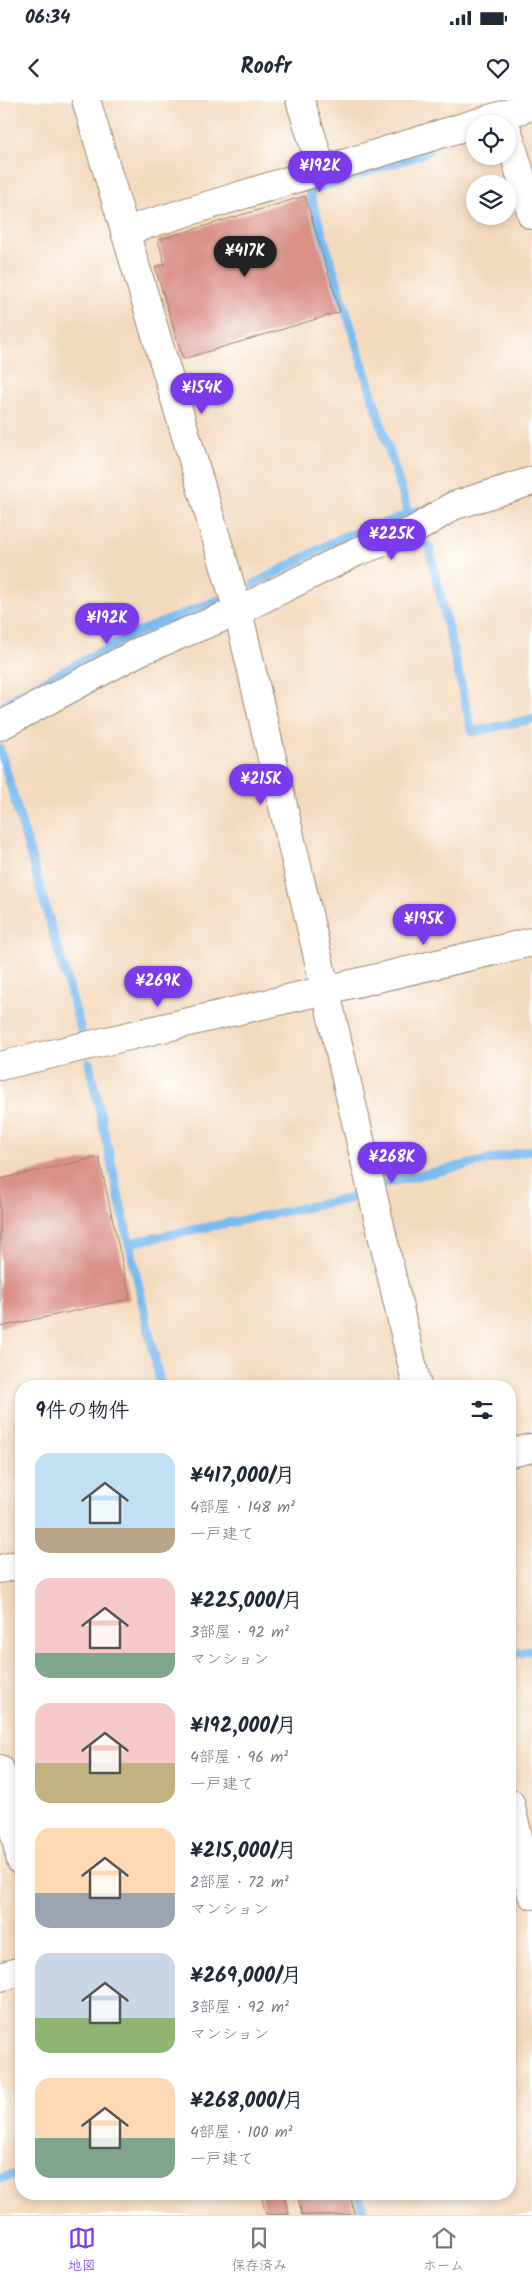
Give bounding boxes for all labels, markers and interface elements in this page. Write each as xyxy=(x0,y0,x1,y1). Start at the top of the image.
text: 06:34 xyxy=(25,3,70,33)
text: Roofr xyxy=(241,50,291,85)
icon: back xyxy=(20,54,48,82)
icon: heart xyxy=(484,54,512,82)
map controls xyxy=(466,115,516,225)
button: locate xyxy=(466,115,516,165)
pin: ¥192K xyxy=(285,151,355,193)
text: ¥192K xyxy=(299,154,341,179)
button: layers xyxy=(466,175,516,225)
pin: ¥417K xyxy=(210,236,280,278)
text: ¥417K xyxy=(225,239,265,264)
pin: ¥154K xyxy=(167,372,237,415)
text: ¥154K xyxy=(181,376,223,401)
pin: ¥225K xyxy=(357,518,427,561)
text: ¥225K xyxy=(369,522,415,547)
pin: ¥192K xyxy=(72,602,142,645)
text: ¥192K xyxy=(86,606,128,631)
pin: ¥215K xyxy=(226,764,296,806)
text: ¥215K xyxy=(240,767,282,792)
pin: ¥195K xyxy=(389,904,459,946)
text: ¥195K xyxy=(404,907,444,932)
pin: ¥269K xyxy=(123,966,193,1008)
text: ¥269K xyxy=(135,969,181,994)
pin: ¥268K xyxy=(357,1142,427,1184)
text: ¥268K xyxy=(369,1145,415,1170)
text: 9件の物件 xyxy=(35,1395,130,1428)
icon: filters xyxy=(468,1396,496,1424)
text: ¥417,000/月 xyxy=(190,1460,295,1493)
icon: home xyxy=(75,1473,135,1533)
text: 4部屋 · 148 m² xyxy=(190,1495,295,1520)
text: 一戸建て xyxy=(190,1522,254,1547)
text: ¥225,000/月 xyxy=(190,1585,303,1618)
icon: home xyxy=(75,1598,135,1658)
text: 3部屋 · 92 m² xyxy=(190,1620,289,1645)
text: マンション xyxy=(190,1647,269,1672)
text: ¥192,000/月 xyxy=(190,1710,297,1743)
icon: home xyxy=(75,1723,135,1783)
text: 4部屋 · 96 m² xyxy=(190,1745,288,1770)
text: 一戸建て xyxy=(190,1772,254,1797)
text: ¥215,000/月 xyxy=(190,1835,297,1868)
icon: home xyxy=(75,1848,135,1908)
text: 2部屋 · 72 m² xyxy=(190,1870,289,1895)
text: マンション xyxy=(190,1897,269,1922)
text: ¥269,000/月 xyxy=(190,1960,302,1993)
icon: home xyxy=(75,1973,135,2033)
text: 3部屋 · 92 m² xyxy=(190,1995,289,2020)
text: マンション xyxy=(190,2022,269,2047)
text: ¥268,000/月 xyxy=(190,2085,304,2118)
icon: home xyxy=(75,2098,135,2158)
text: 4部屋 · 100 m² xyxy=(190,2120,293,2145)
text: 一戸建て xyxy=(190,2147,254,2172)
tab: 地図 xyxy=(68,2224,96,2277)
tab: 保存済み xyxy=(231,2224,287,2277)
tab: ホーム xyxy=(423,2224,464,2277)

